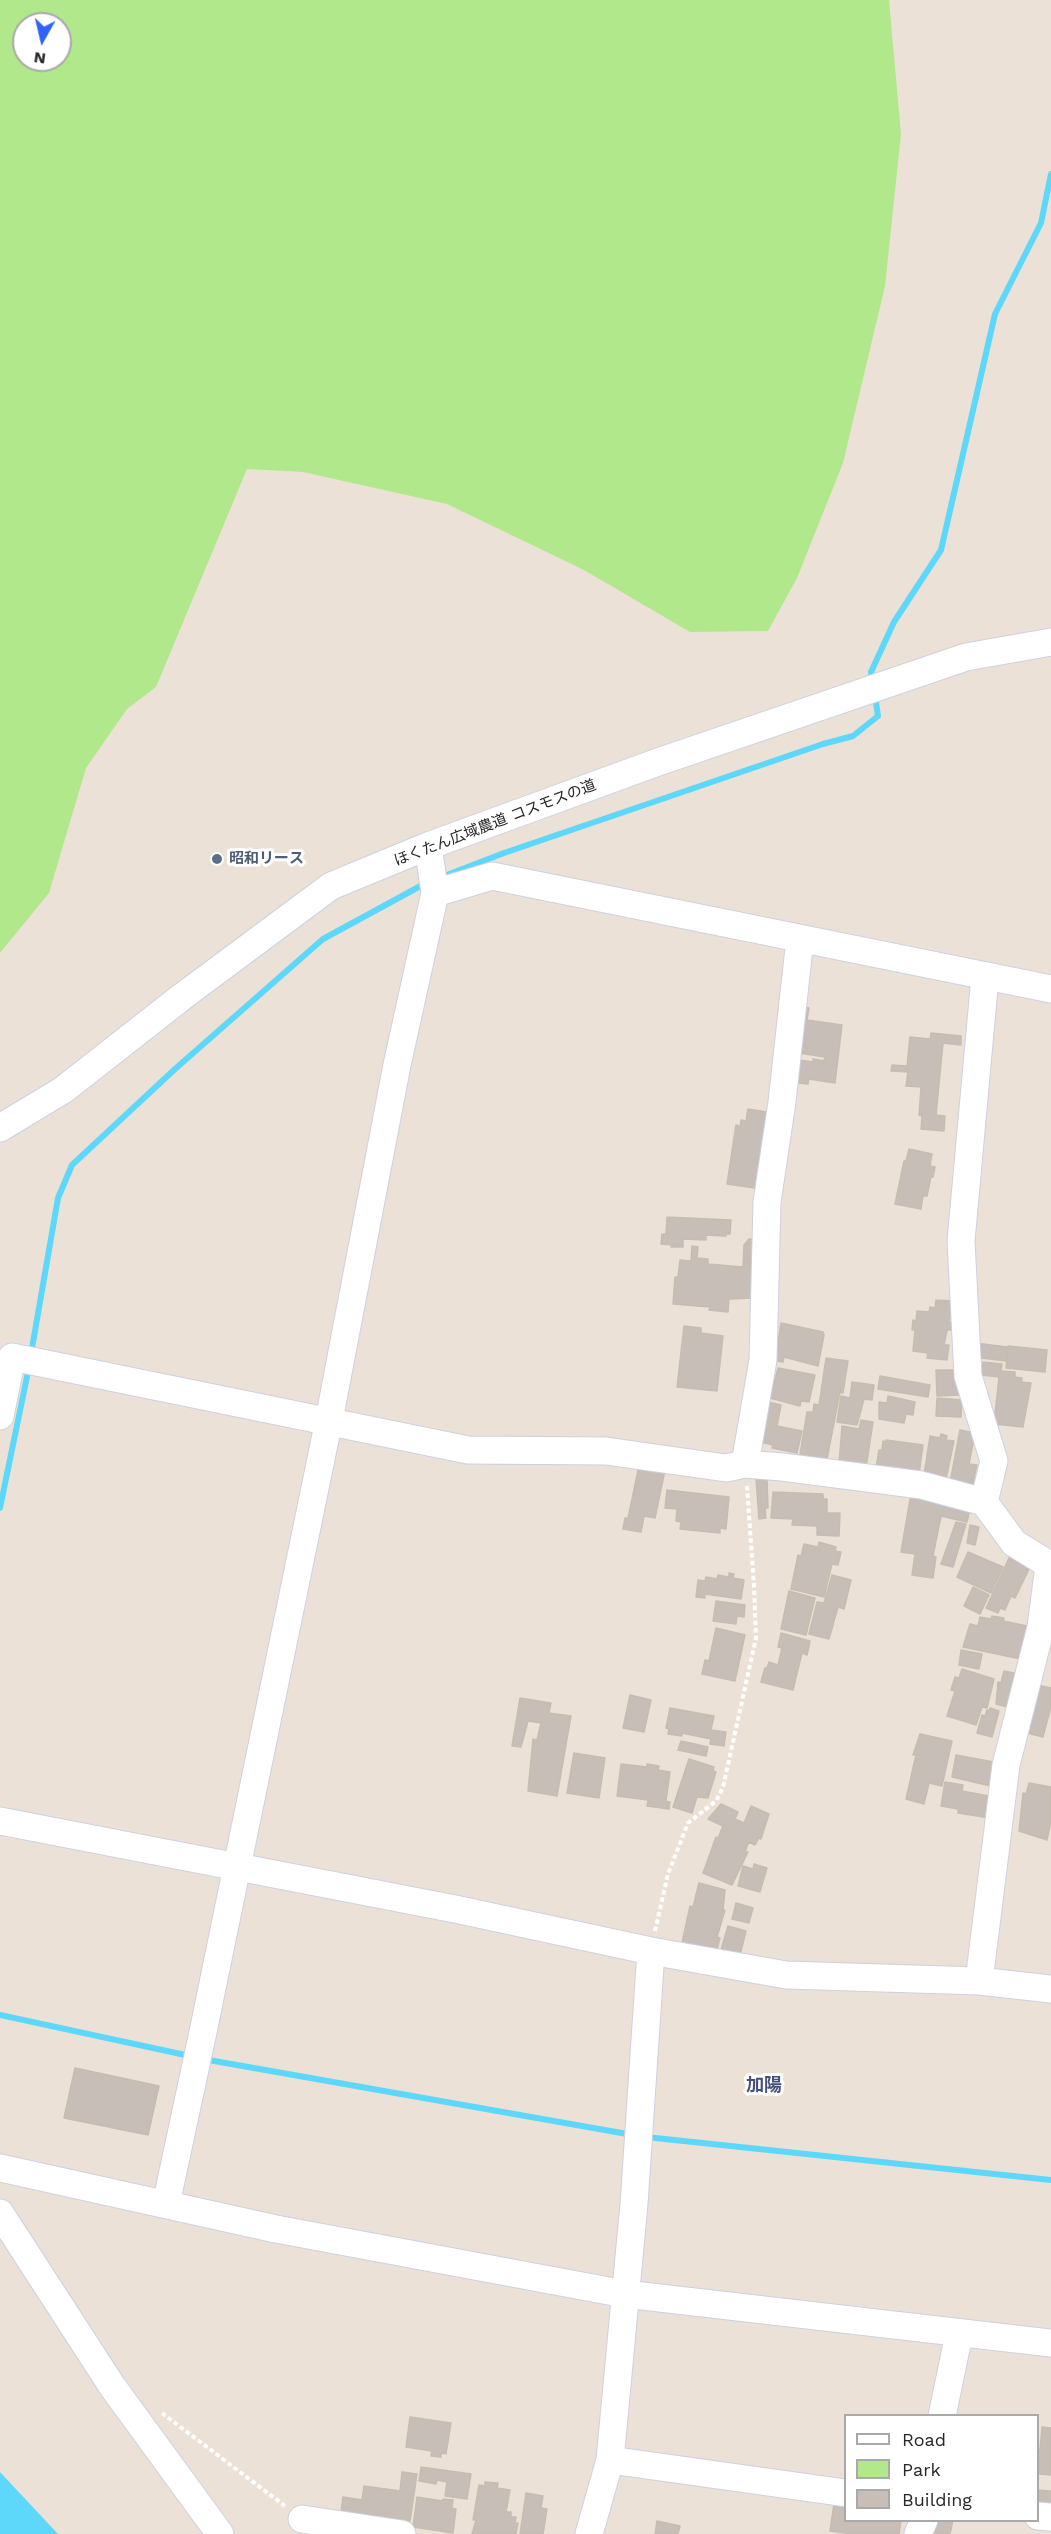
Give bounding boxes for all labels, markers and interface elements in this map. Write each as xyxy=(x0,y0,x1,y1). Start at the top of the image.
north arrow xyxy=(12,12,72,72)
text: N xyxy=(33,48,47,69)
street label: ほくたん広域農道 コスモスの道 xyxy=(391,776,599,870)
place label: 昭和リース xyxy=(229,850,304,868)
marker: 昭和リース xyxy=(210,852,224,866)
district label: 加陽 xyxy=(746,2075,782,2097)
legend xyxy=(844,2414,1039,2522)
text: Road xyxy=(902,2429,946,2450)
text: Park xyxy=(902,2459,941,2480)
text: Building xyxy=(902,2489,972,2510)

